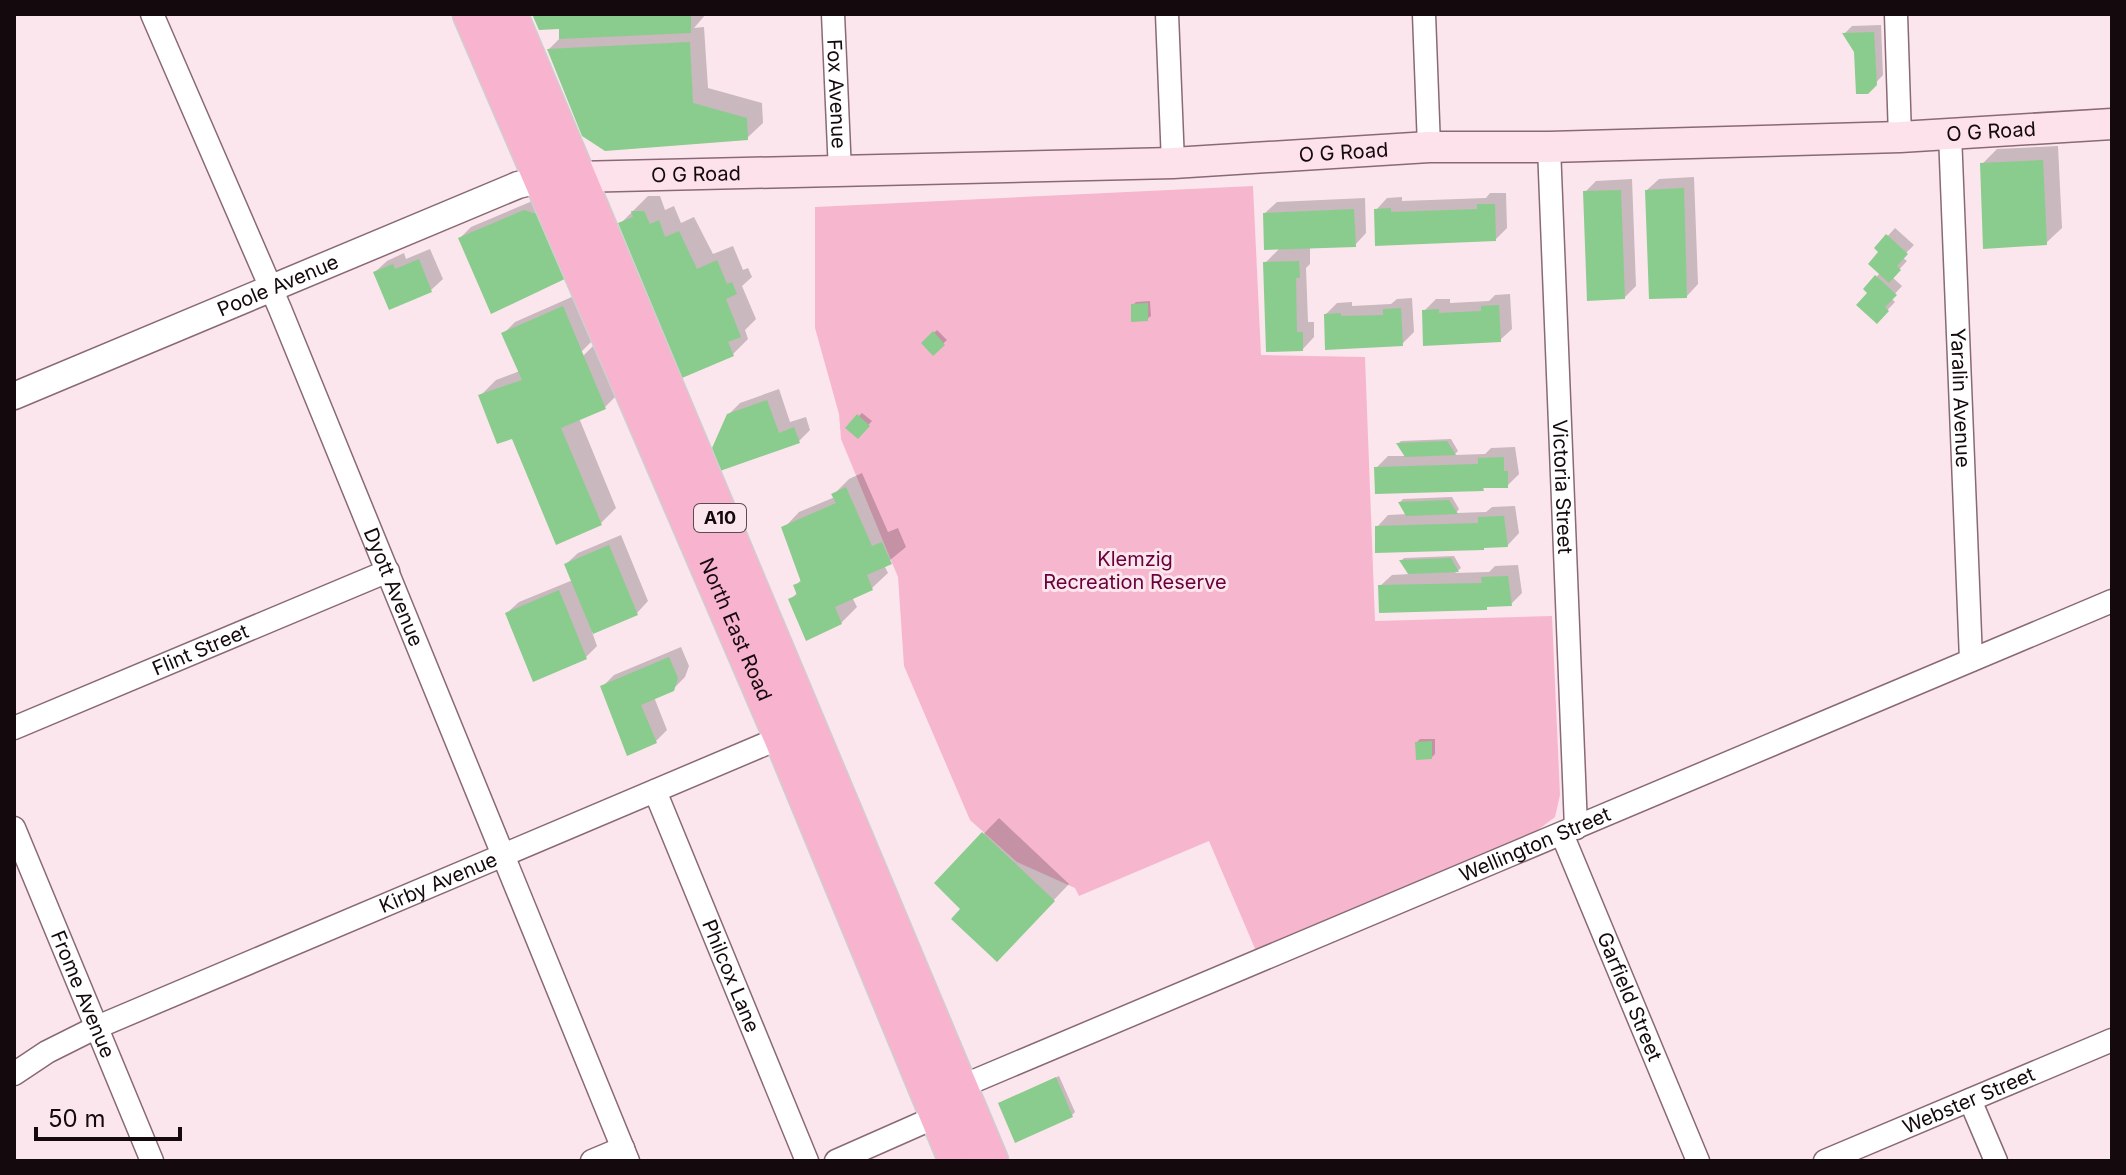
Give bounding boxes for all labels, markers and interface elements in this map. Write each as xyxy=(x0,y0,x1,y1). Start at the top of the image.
street label: Fox Avenue xyxy=(822,39,851,149)
street label: O G Road xyxy=(1946,117,2037,146)
street label: O G Road xyxy=(1298,138,1389,167)
street label: O G Road xyxy=(651,161,741,187)
street label: Poole Avenue xyxy=(214,250,342,322)
street label: Yaralin Avenue xyxy=(1946,328,1975,468)
street label: Victoria Street xyxy=(1548,419,1577,555)
road number: A10 xyxy=(694,504,746,532)
street label: Dyott Avenue xyxy=(359,524,429,650)
park label: Klemzig Recreation Reserve xyxy=(1043,547,1227,594)
street label: North East Road xyxy=(694,554,777,705)
street label: Flint Street xyxy=(149,619,252,681)
street label: Wellington Street xyxy=(1456,802,1614,887)
street label: Kirby Avenue xyxy=(376,847,501,918)
street label: Philcox Lane xyxy=(697,916,765,1036)
street label: Frome Avenue xyxy=(46,927,120,1062)
street label: Garfield Street xyxy=(1592,929,1667,1065)
street label: Webster Street xyxy=(1899,1062,2039,1139)
scale bar xyxy=(36,1091,180,1141)
text: 50 m xyxy=(48,1104,106,1133)

